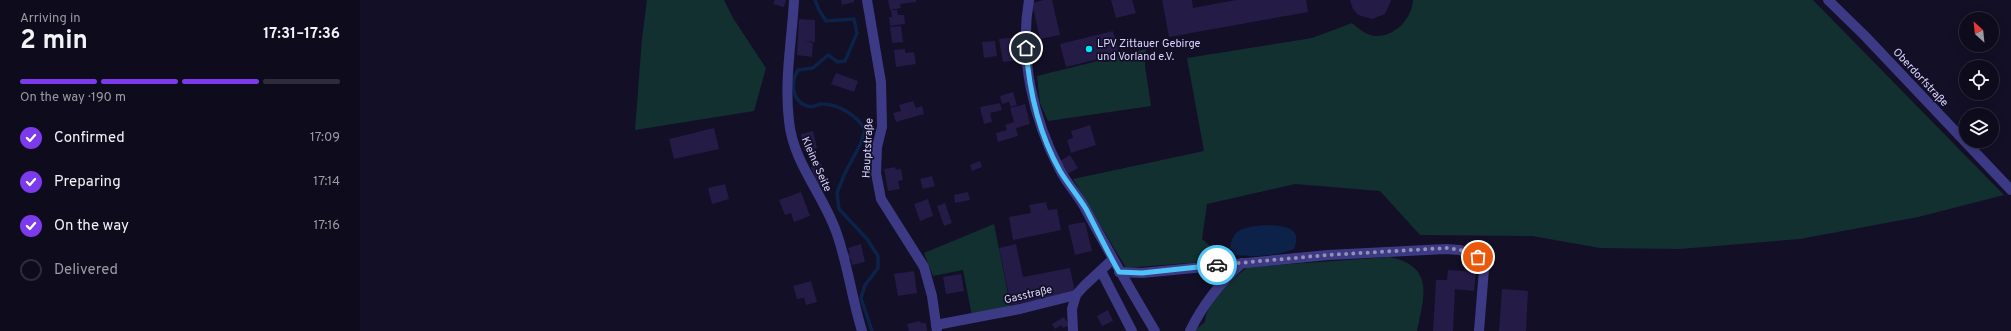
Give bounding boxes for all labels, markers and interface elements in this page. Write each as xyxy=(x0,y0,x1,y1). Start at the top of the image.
text: Arriving in xyxy=(20,11,81,27)
north arrow xyxy=(1959,12,1999,52)
map controls xyxy=(1959,12,1999,148)
text: 2 min xyxy=(20,25,88,58)
text: 17:31–17:36 xyxy=(263,25,340,44)
pin xyxy=(1009,31,1043,65)
icon: home xyxy=(1015,37,1037,59)
place label: LPV Zittauer Gebirge und Vorland e.V. xyxy=(1097,37,1201,64)
marker: LPV Zittauer Gebirge und Vorland e.V. xyxy=(1084,44,1094,54)
street label: Oberdorfstraße xyxy=(1890,45,1951,110)
button: locate xyxy=(1959,60,1999,100)
text: On the way · 190 m xyxy=(20,90,126,106)
button: layers xyxy=(1959,108,1999,148)
street label: Hauptstraße xyxy=(859,118,877,178)
icon: check xyxy=(20,127,42,149)
text: Confirmed xyxy=(54,129,125,148)
text: 17:09 xyxy=(310,130,340,146)
street label: Kleine Seite xyxy=(798,135,834,194)
icon: check xyxy=(20,171,42,193)
text: Preparing xyxy=(54,173,121,192)
text: 17:14 xyxy=(313,174,340,190)
icon: check xyxy=(20,215,42,237)
text: On the way xyxy=(54,217,129,236)
text: 17:16 xyxy=(313,218,340,234)
pin xyxy=(1461,240,1495,274)
courier xyxy=(1197,245,1237,285)
icon: bag xyxy=(1467,246,1489,268)
icon: car xyxy=(1206,254,1228,276)
text: Delivered xyxy=(54,261,118,280)
street label: Gasstraße xyxy=(1003,283,1054,307)

